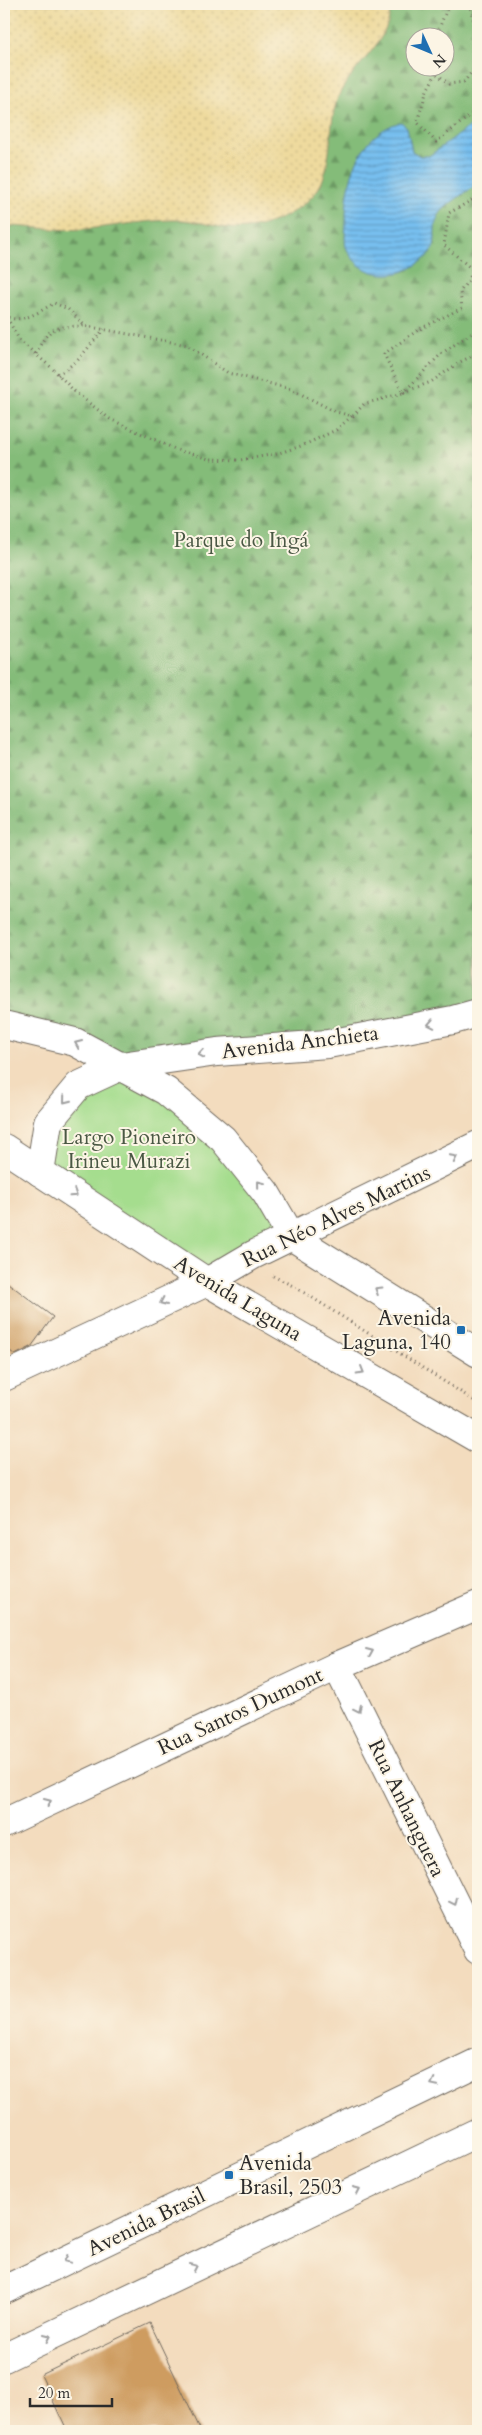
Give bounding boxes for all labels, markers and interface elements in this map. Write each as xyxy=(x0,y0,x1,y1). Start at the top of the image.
north arrow xyxy=(404,28,454,78)
text: N xyxy=(428,50,450,72)
park label: Parque do Ingá xyxy=(173,526,309,555)
street label: Avenida Anchieta xyxy=(220,1018,380,1067)
one-way arrow xyxy=(426,1018,435,1028)
one-way arrow xyxy=(74,1040,83,1051)
one-way arrow xyxy=(196,1049,205,1059)
one-way arrow xyxy=(63,1094,71,1103)
park label: Largo Pioneiro Irineu Murazi xyxy=(62,1123,196,1176)
one-way arrow xyxy=(449,1154,458,1164)
street label: Rua Néo Alves Martins xyxy=(237,1158,435,1275)
one-way arrow xyxy=(256,1181,265,1190)
one-way arrow xyxy=(68,1188,77,1197)
street label: Avenida Laguna xyxy=(168,1249,307,1348)
one-way arrow xyxy=(374,1287,383,1296)
one-way arrow xyxy=(159,1296,168,1307)
place label: Avenida Laguna, 140 xyxy=(342,1304,451,1357)
marker: Avenida Laguna, 140 xyxy=(455,1324,467,1336)
one-way arrow xyxy=(356,1364,365,1374)
one-way arrow xyxy=(365,1647,373,1657)
street label: Rua Santos Dumont xyxy=(153,1660,328,1762)
one-way arrow xyxy=(352,1704,362,1713)
street label: Rua Anhanguera xyxy=(361,1735,452,1882)
one-way arrow xyxy=(43,1798,52,1808)
one-way arrow xyxy=(448,1897,458,1906)
one-way arrow xyxy=(430,2077,439,2087)
place label: Avenida Brasil, 2503 xyxy=(239,2149,342,2202)
marker: Avenida Brasil, 2503 xyxy=(223,2169,235,2181)
street label: Avenida Brasil xyxy=(82,2181,210,2264)
one-way arrow xyxy=(352,2185,361,2196)
one-way arrow xyxy=(63,2254,72,2264)
one-way arrow xyxy=(189,2263,198,2273)
one-way arrow xyxy=(43,2333,52,2343)
scale bar xyxy=(30,2375,112,2407)
text: 20 m xyxy=(38,2383,70,2403)

